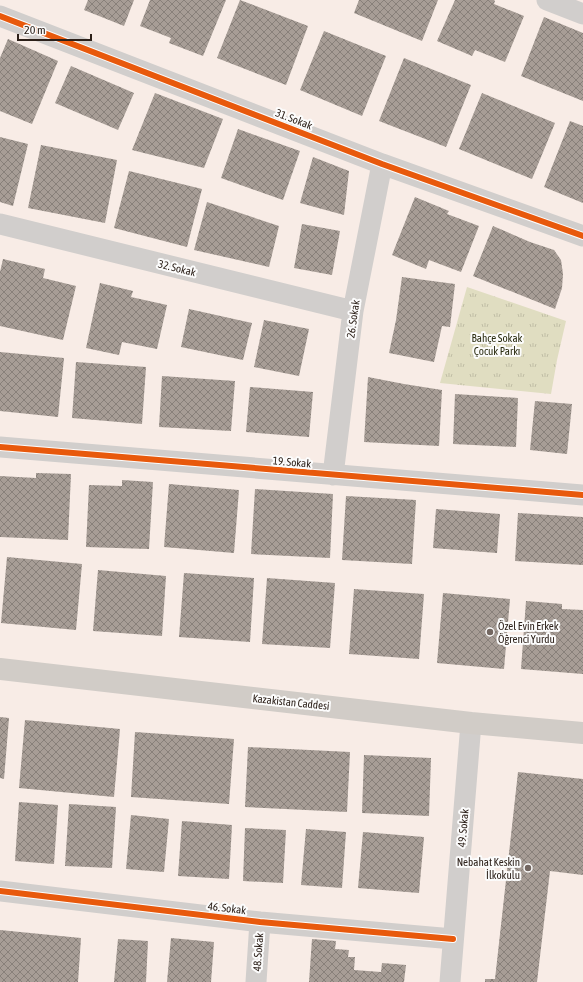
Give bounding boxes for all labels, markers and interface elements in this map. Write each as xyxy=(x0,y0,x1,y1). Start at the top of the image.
scale bar xyxy=(18,16,91,42)
text: 20 m xyxy=(24,23,46,37)
street label: 31. Sokak xyxy=(274,107,314,132)
street label: 32. Sokak xyxy=(157,258,197,279)
street label: 26. Sokak xyxy=(344,299,362,339)
park label: Bahçe Sokak Çocuk Parkı xyxy=(472,332,523,357)
street label: 19. Sokak xyxy=(272,454,312,470)
place label: Özel Evin Erkek Öğrenci Yurdu xyxy=(498,620,559,645)
marker: Özel Evin Erkek Öğrenci Yurdu xyxy=(485,627,495,637)
street label: Kazakistan Caddesi xyxy=(252,692,330,712)
street label: 49. Sokak xyxy=(455,808,471,848)
place label: Nebahat Keskin İlkokulu xyxy=(457,856,520,881)
marker: Nebahat Keskin İlkokulu xyxy=(523,863,533,873)
street label: 46. Sokak xyxy=(207,900,247,916)
street label: 48. Sokak xyxy=(251,932,265,972)

